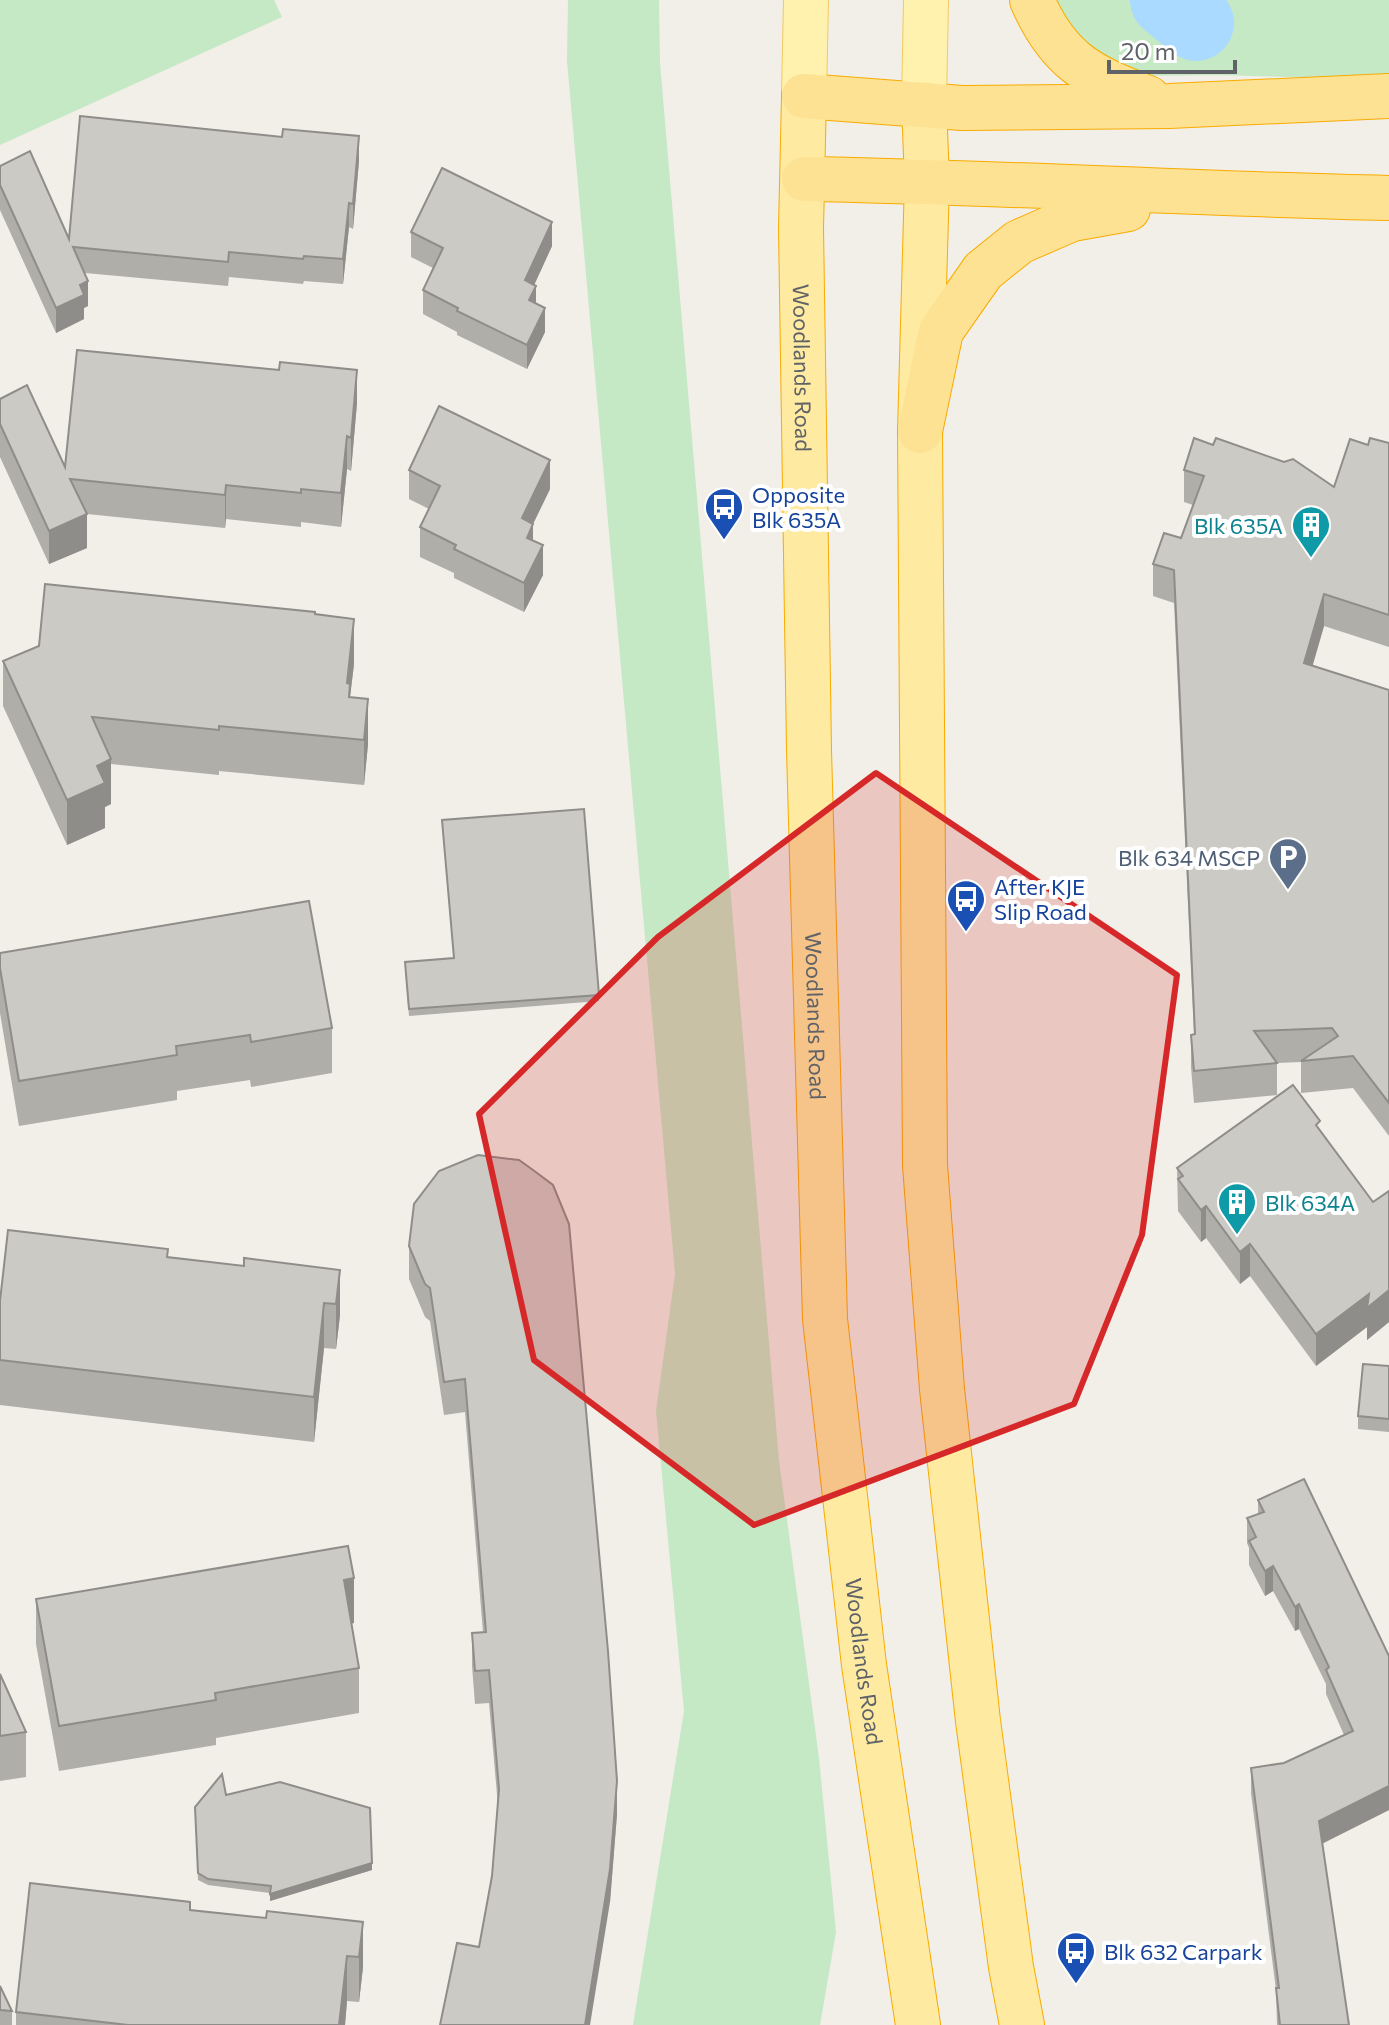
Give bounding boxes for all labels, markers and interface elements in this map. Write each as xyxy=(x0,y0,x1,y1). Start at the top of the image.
scale bar xyxy=(1109,24,1235,74)
text: 20 m xyxy=(1121,36,1175,65)
street label: Woodlands Road xyxy=(788,284,818,452)
place label: Opposite Blk 635A xyxy=(752,481,845,533)
bus stop icon: Opposite Blk 635A xyxy=(703,486,745,541)
building icon: Blk 635A xyxy=(1290,504,1332,559)
place label: Blk 635A xyxy=(1194,512,1283,539)
parking icon: Blk 634 MSCP xyxy=(1267,836,1309,891)
place label: Blk 634 MSCP xyxy=(1118,844,1260,871)
place label: After KJE Slip Road xyxy=(994,873,1087,925)
bus stop icon: After KJE Slip Road xyxy=(945,878,987,933)
street label: Woodlands Road xyxy=(801,931,832,1100)
building icon: Blk 634A xyxy=(1216,1181,1258,1236)
place label: Blk 634A xyxy=(1265,1189,1355,1216)
street label: Woodlands Road xyxy=(841,1577,889,1747)
bus stop icon: Blk 632 Carpark xyxy=(1055,1930,1097,1985)
place label: Blk 632 Carpark xyxy=(1104,1938,1263,1965)

